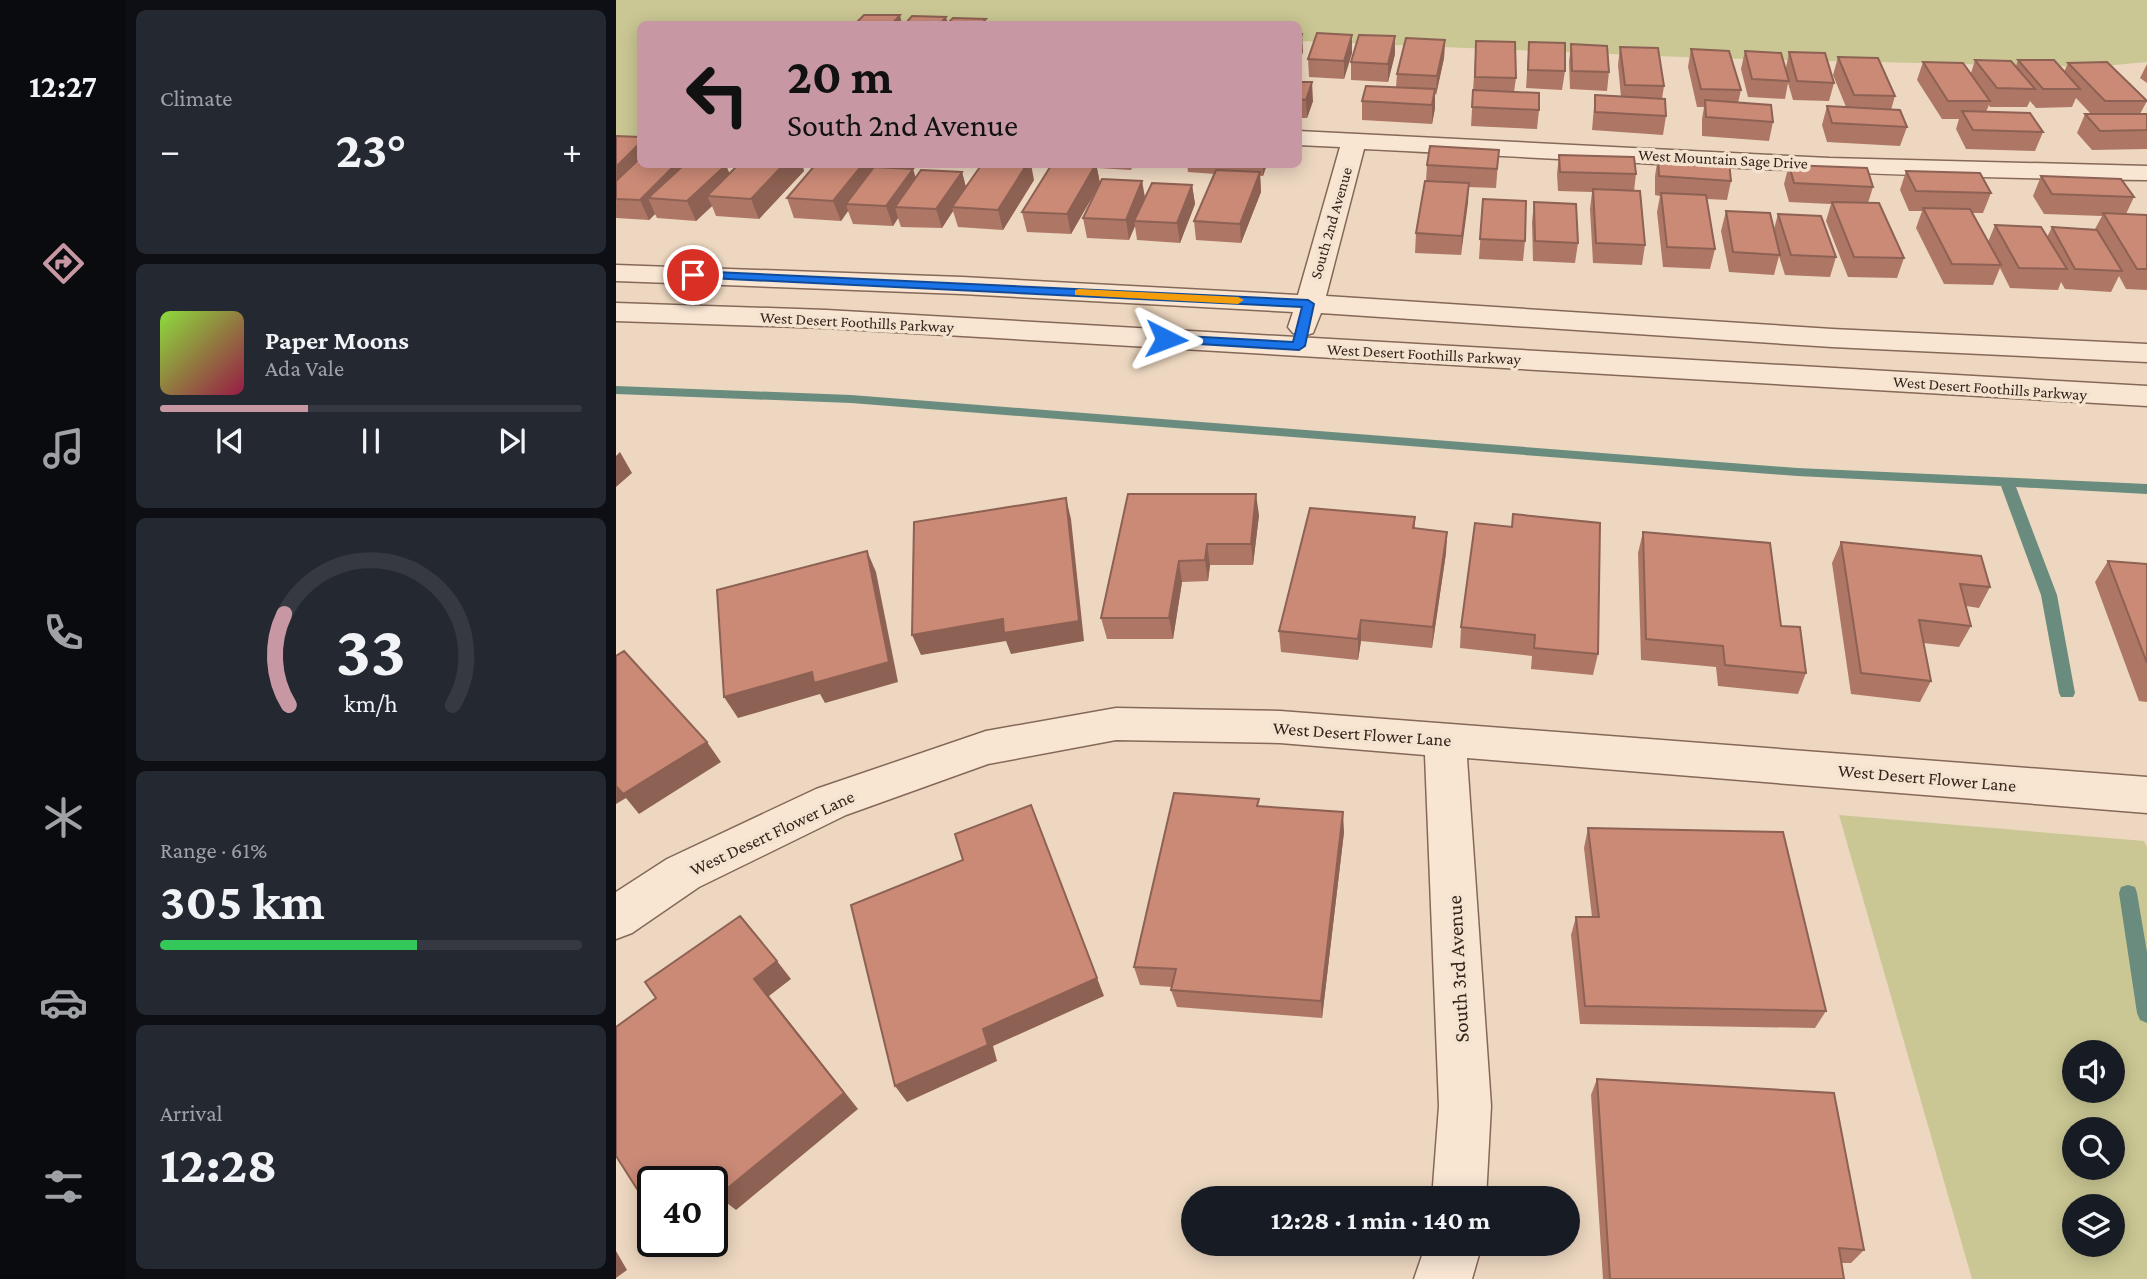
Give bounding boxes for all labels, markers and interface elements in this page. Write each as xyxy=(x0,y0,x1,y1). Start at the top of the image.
icon: left xyxy=(672,49,763,140)
text: 20 m xyxy=(787,49,893,104)
text: 12:27 xyxy=(29,68,97,104)
text: Climate xyxy=(160,85,232,111)
text: South 2nd Avenue xyxy=(787,107,1018,143)
text: 23° xyxy=(335,120,407,178)
text: − xyxy=(160,129,180,171)
text: + xyxy=(562,129,582,171)
street label: West Mountain Sage Drive xyxy=(1638,146,1808,173)
street label: South 2nd Avenue xyxy=(1307,165,1355,281)
icon: directions xyxy=(39,239,88,288)
pin xyxy=(663,245,723,305)
icon: arrive xyxy=(674,256,712,294)
position arrow xyxy=(1129,302,1203,376)
street label: West Desert Foothills Parkway xyxy=(759,308,955,337)
text: Paper Moons xyxy=(265,326,409,355)
street label: West Desert Foothills Parkway xyxy=(1326,340,1522,369)
text: Ada Vale xyxy=(265,355,344,381)
street label: West Desert Foothills Parkway xyxy=(1892,373,2088,404)
icon: previous xyxy=(211,422,249,460)
icon: pause xyxy=(352,422,390,460)
icon: next xyxy=(493,422,531,460)
icon: music xyxy=(39,424,88,473)
icon: phone xyxy=(39,608,88,657)
text: 33 xyxy=(336,611,406,692)
text: km/h xyxy=(344,690,398,717)
street label: West Desert Flower Lane xyxy=(1272,718,1452,750)
street label: West Desert Flower Lane xyxy=(1837,760,2017,796)
street label: West Desert Flower Lane xyxy=(687,786,857,880)
icon: climate xyxy=(39,793,88,842)
text: Range · 61% xyxy=(160,837,267,863)
text: 305 km xyxy=(160,872,325,930)
street label: South 3rd Avenue xyxy=(1442,895,1474,1043)
icon: car xyxy=(39,978,88,1027)
map controls xyxy=(2062,1040,2125,1257)
button: sound xyxy=(2062,1040,2125,1103)
text: Arrival xyxy=(160,1100,223,1126)
button: search xyxy=(2062,1117,2125,1180)
text: 12:28 xyxy=(160,1135,277,1193)
icon: filters xyxy=(39,1162,88,1211)
speed limit sign: 40 xyxy=(637,1166,728,1257)
button: layers xyxy=(2062,1194,2125,1257)
text: 12:28 · 1 min · 140 m xyxy=(1271,1206,1490,1235)

